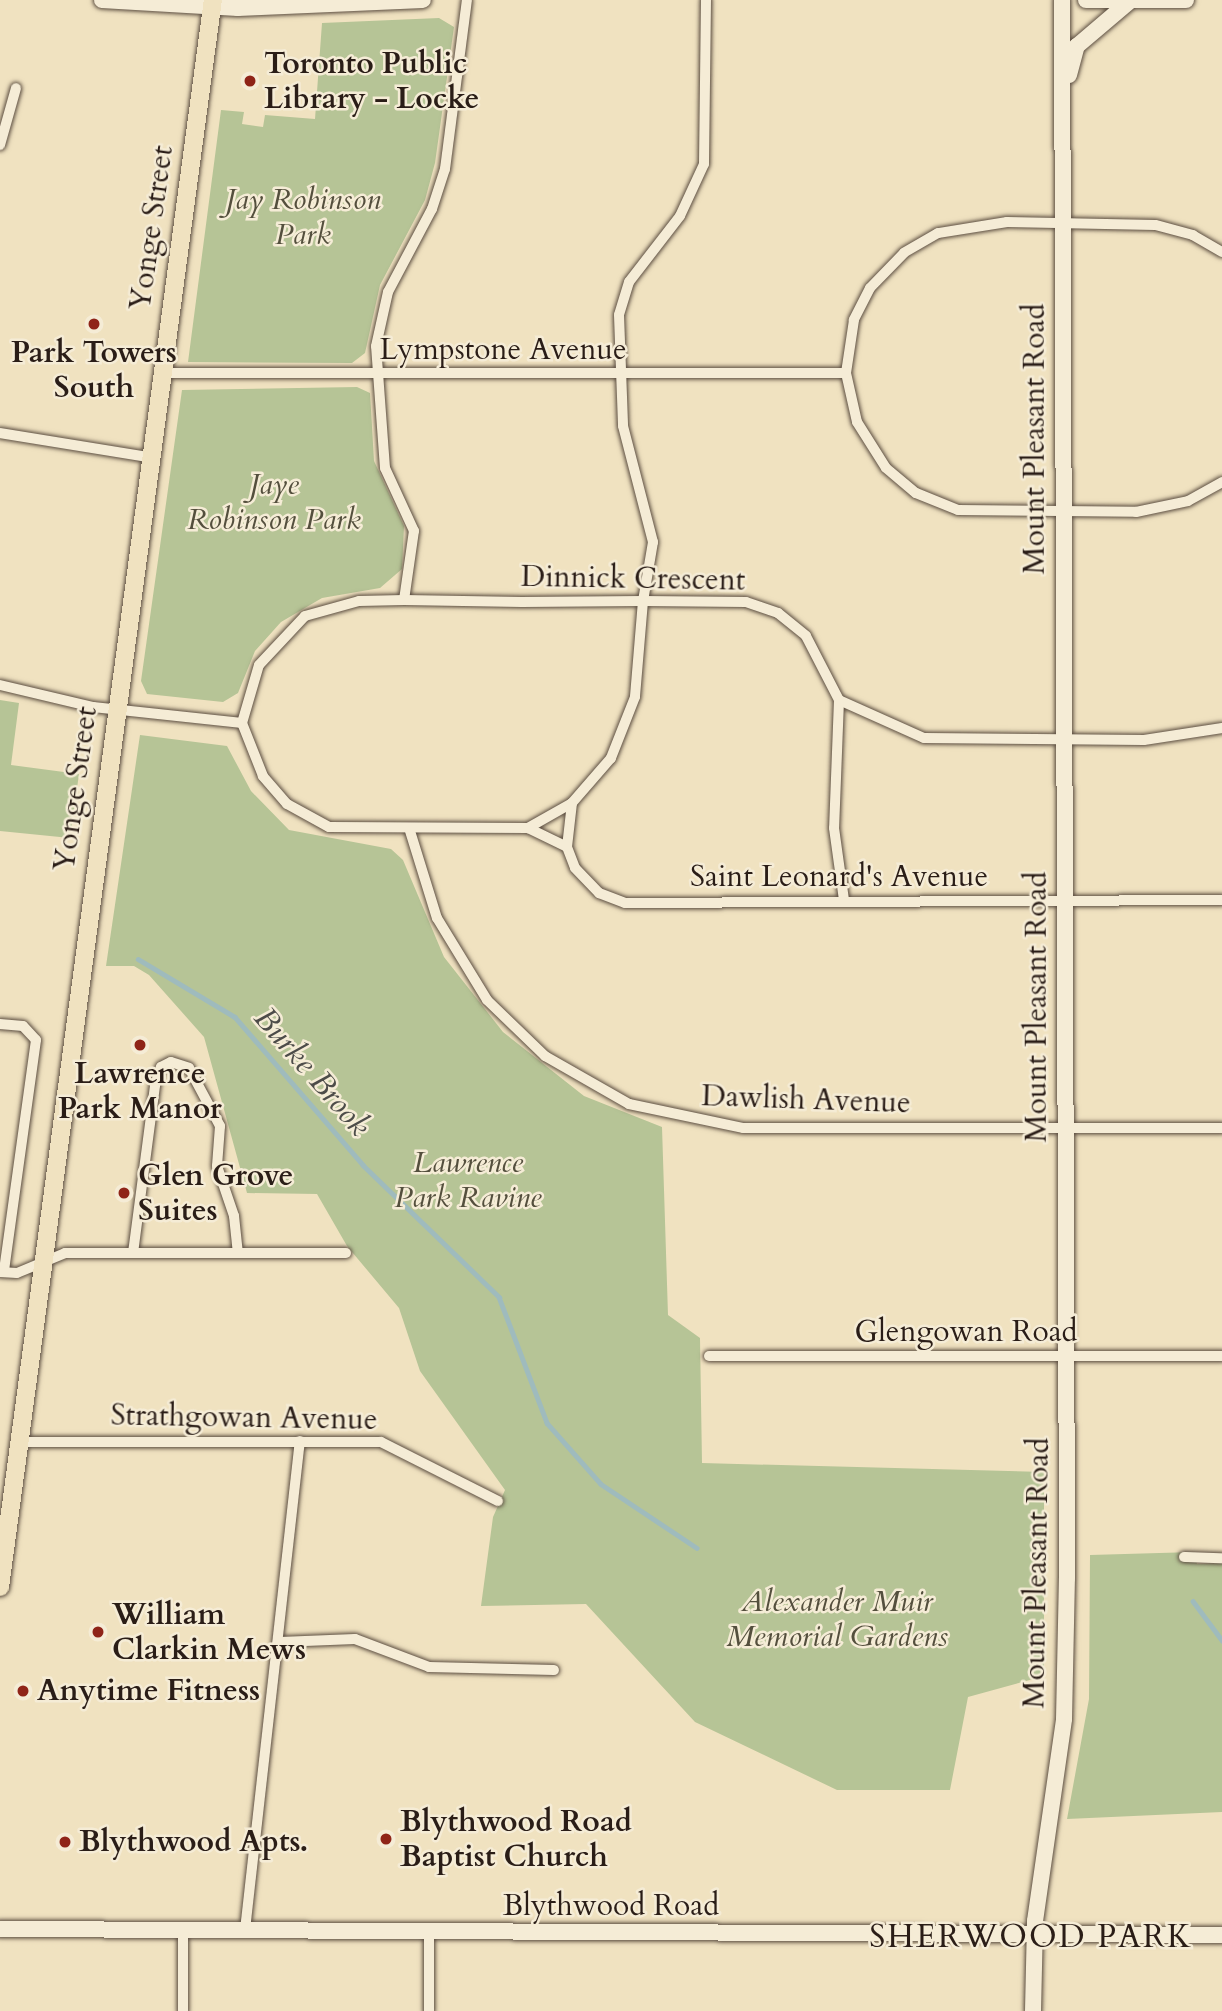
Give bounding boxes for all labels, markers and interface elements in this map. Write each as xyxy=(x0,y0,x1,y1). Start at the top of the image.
place label: Toronto Public Library - Locke xyxy=(264,46,479,116)
marker: Toronto Public Library - Locke xyxy=(242,73,258,89)
street label: Yonge Street xyxy=(123,143,181,313)
park label: Jay Robinson Park xyxy=(225,182,381,252)
street label: Mount Pleasant Road xyxy=(1017,304,1053,574)
marker: Park Towers South xyxy=(86,316,102,332)
street label: Lympstone Avenue xyxy=(379,332,627,368)
place label: Park Towers South xyxy=(11,335,177,406)
park label: Jaye Robinson Park xyxy=(187,467,361,538)
street label: Dinnick Crescent xyxy=(520,559,746,599)
street label: Yonge Street xyxy=(47,704,105,874)
street label: Saint Leonard's Avenue xyxy=(690,859,988,895)
street label: Mount Pleasant Road xyxy=(1019,872,1055,1142)
water label: Burke Brook xyxy=(246,1000,378,1144)
marker: Lawrence Park Manor xyxy=(132,1037,148,1053)
place label: Lawrence Park Manor xyxy=(58,1056,222,1126)
street label: Dawlish Avenue xyxy=(701,1078,911,1122)
park label: Lawrence Park Ravine xyxy=(394,1145,542,1216)
place label: Glen Grove Suites xyxy=(138,1158,293,1228)
marker: Glen Grove Suites xyxy=(116,1185,132,1201)
street label: Glengowan Road xyxy=(854,1314,1078,1350)
street label: Strathgowan Avenue xyxy=(110,1398,378,1438)
street label: Mount Pleasant Road xyxy=(1017,1437,1057,1709)
park label: Alexander Muir Memorial Gardens xyxy=(726,1584,948,1654)
place label: William Clarkin Mews xyxy=(112,1597,306,1668)
marker: William Clarkin Mews xyxy=(90,1624,106,1640)
place label: Anytime Fitness xyxy=(37,1673,260,1709)
marker: Anytime Fitness xyxy=(15,1683,31,1699)
place label: Blythwood Road Baptist Church xyxy=(400,1804,632,1874)
place label: Blythwood Apts. xyxy=(79,1824,308,1860)
marker: Blythwood Road Baptist Church xyxy=(378,1831,394,1847)
marker: Blythwood Apts. xyxy=(57,1834,73,1850)
street label: Blythwood Road xyxy=(503,1888,719,1924)
district label: SHERWOOD PARK xyxy=(871,1918,1191,1956)

